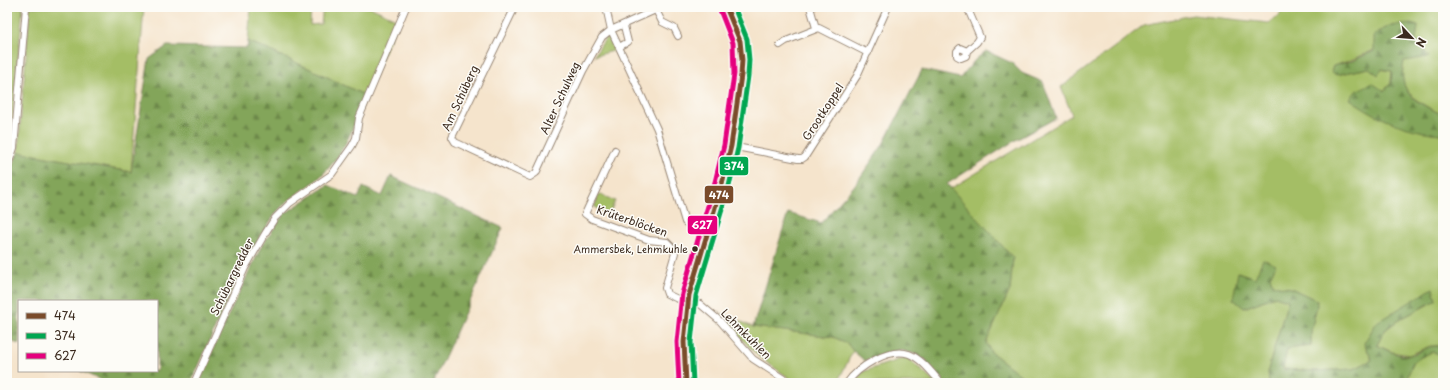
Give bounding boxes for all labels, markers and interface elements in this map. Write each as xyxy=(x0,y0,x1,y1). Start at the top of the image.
north arrow xyxy=(1392,18,1432,58)
text: N xyxy=(1412,35,1431,51)
street label: Alter Schulweg xyxy=(535,59,584,137)
street label: Am Schüberg xyxy=(437,62,482,133)
street label: Grootkoppel xyxy=(798,80,847,144)
line badge: 374 xyxy=(719,156,749,176)
text: 374 xyxy=(724,157,745,174)
line badge: 474 xyxy=(704,185,734,204)
text: 474 xyxy=(709,186,730,203)
street label: Krüterblöcken xyxy=(594,200,670,241)
line badge: 627 xyxy=(687,215,718,235)
text: 627 xyxy=(692,216,713,233)
street label: Schübargredder xyxy=(205,235,258,318)
place label: Ammersbek, Lehmkuhle xyxy=(574,241,688,256)
marker: Ammersbek, Lehmkuhle xyxy=(690,244,700,254)
legend xyxy=(18,300,158,372)
street label: Lehmkuhlen xyxy=(717,305,775,363)
text: 474 xyxy=(54,306,76,324)
text: 374 xyxy=(54,326,76,344)
text: 627 xyxy=(54,346,76,364)

